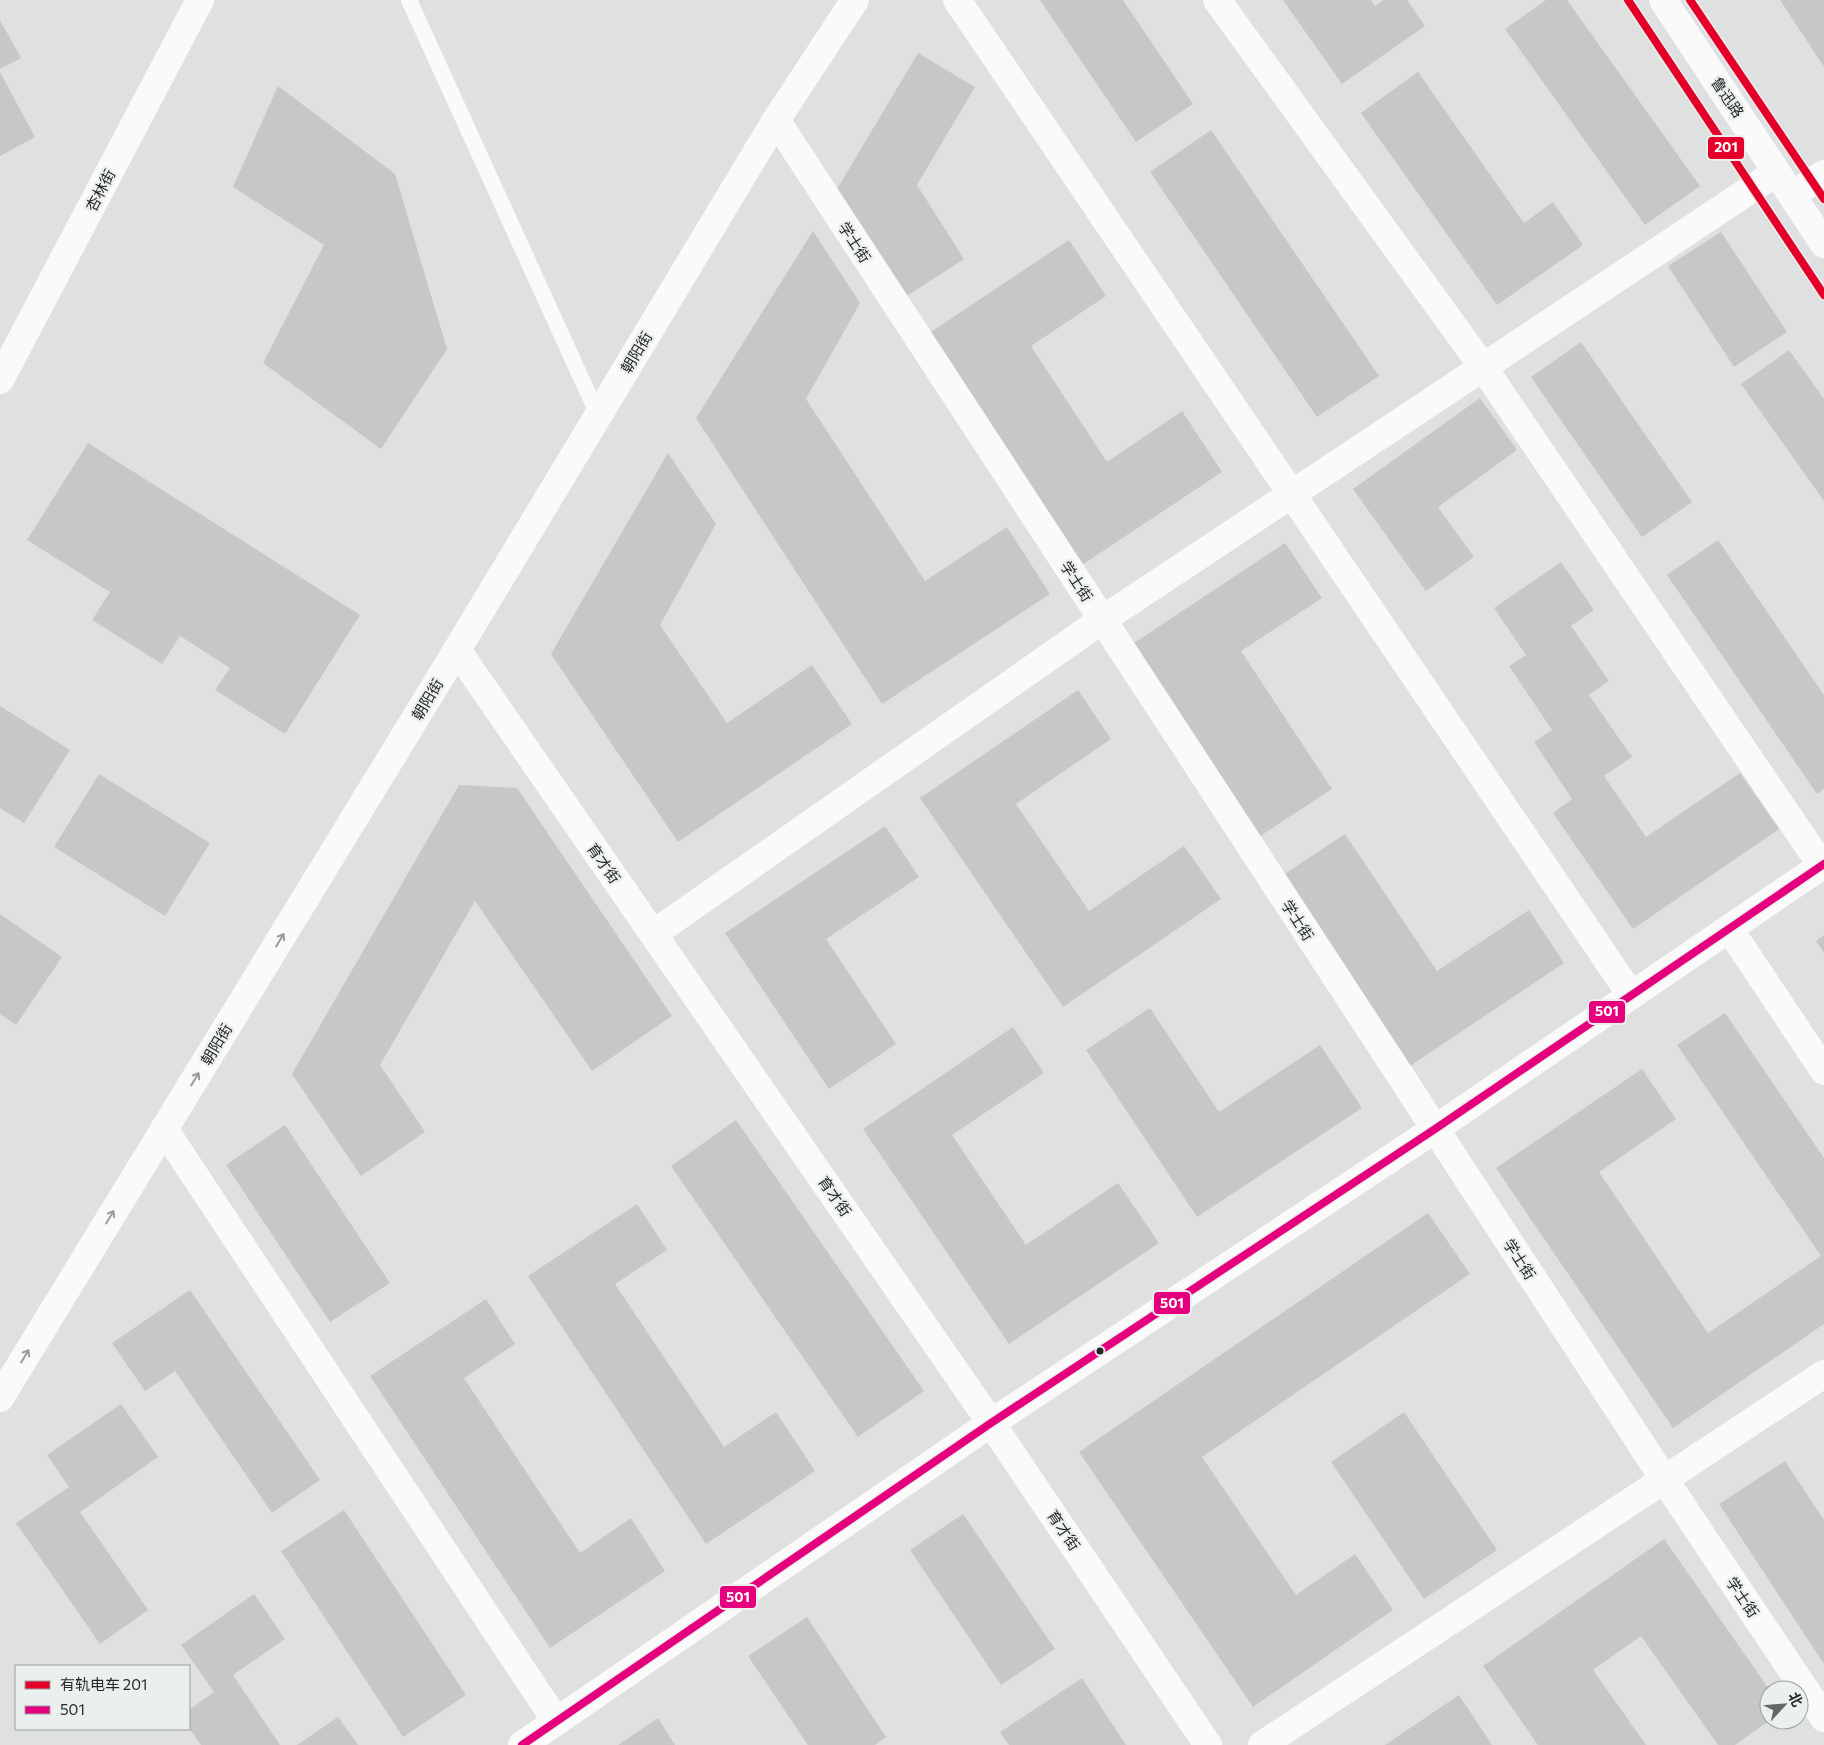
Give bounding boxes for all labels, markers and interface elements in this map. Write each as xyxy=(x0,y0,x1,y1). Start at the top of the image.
street label: 鲁迅路 xyxy=(1708,73,1748,121)
line badge: 201 xyxy=(1707,136,1745,160)
text: 201 xyxy=(1714,138,1738,155)
street label: 杏林街 xyxy=(81,166,119,214)
street label: 学士街 xyxy=(835,218,875,266)
street label: 朝阳街 xyxy=(617,328,655,376)
street label: 学士街 xyxy=(1057,557,1097,605)
street label: 朝阳街 xyxy=(408,675,446,723)
street label: 育才街 xyxy=(584,839,624,887)
street label: 学士街 xyxy=(1278,896,1318,944)
one-way arrow xyxy=(275,934,285,948)
line badge: 501 xyxy=(1588,1000,1626,1024)
text: 501 xyxy=(1595,1002,1619,1019)
street label: 朝阳街 xyxy=(197,1020,235,1068)
one-way arrow xyxy=(190,1072,200,1086)
street label: 育才街 xyxy=(815,1172,855,1220)
one-way arrow xyxy=(106,1211,116,1225)
street label: 学士街 xyxy=(1500,1235,1540,1283)
line badge: 501 xyxy=(1153,1291,1191,1315)
text: 501 xyxy=(1160,1294,1184,1311)
unlabelled marker xyxy=(1095,1346,1105,1356)
one-way arrow xyxy=(21,1350,31,1364)
street label: 育才街 xyxy=(1044,1506,1084,1554)
street label: 学士街 xyxy=(1723,1573,1763,1621)
line badge: 501 xyxy=(719,1585,757,1609)
text: 501 xyxy=(726,1588,750,1605)
legend xyxy=(15,1665,190,1730)
text: 有轨电车 201 xyxy=(60,1675,147,1693)
north arrow xyxy=(1759,1680,1809,1730)
text: 北 xyxy=(1785,1689,1807,1709)
text: 501 xyxy=(60,1700,85,1718)

